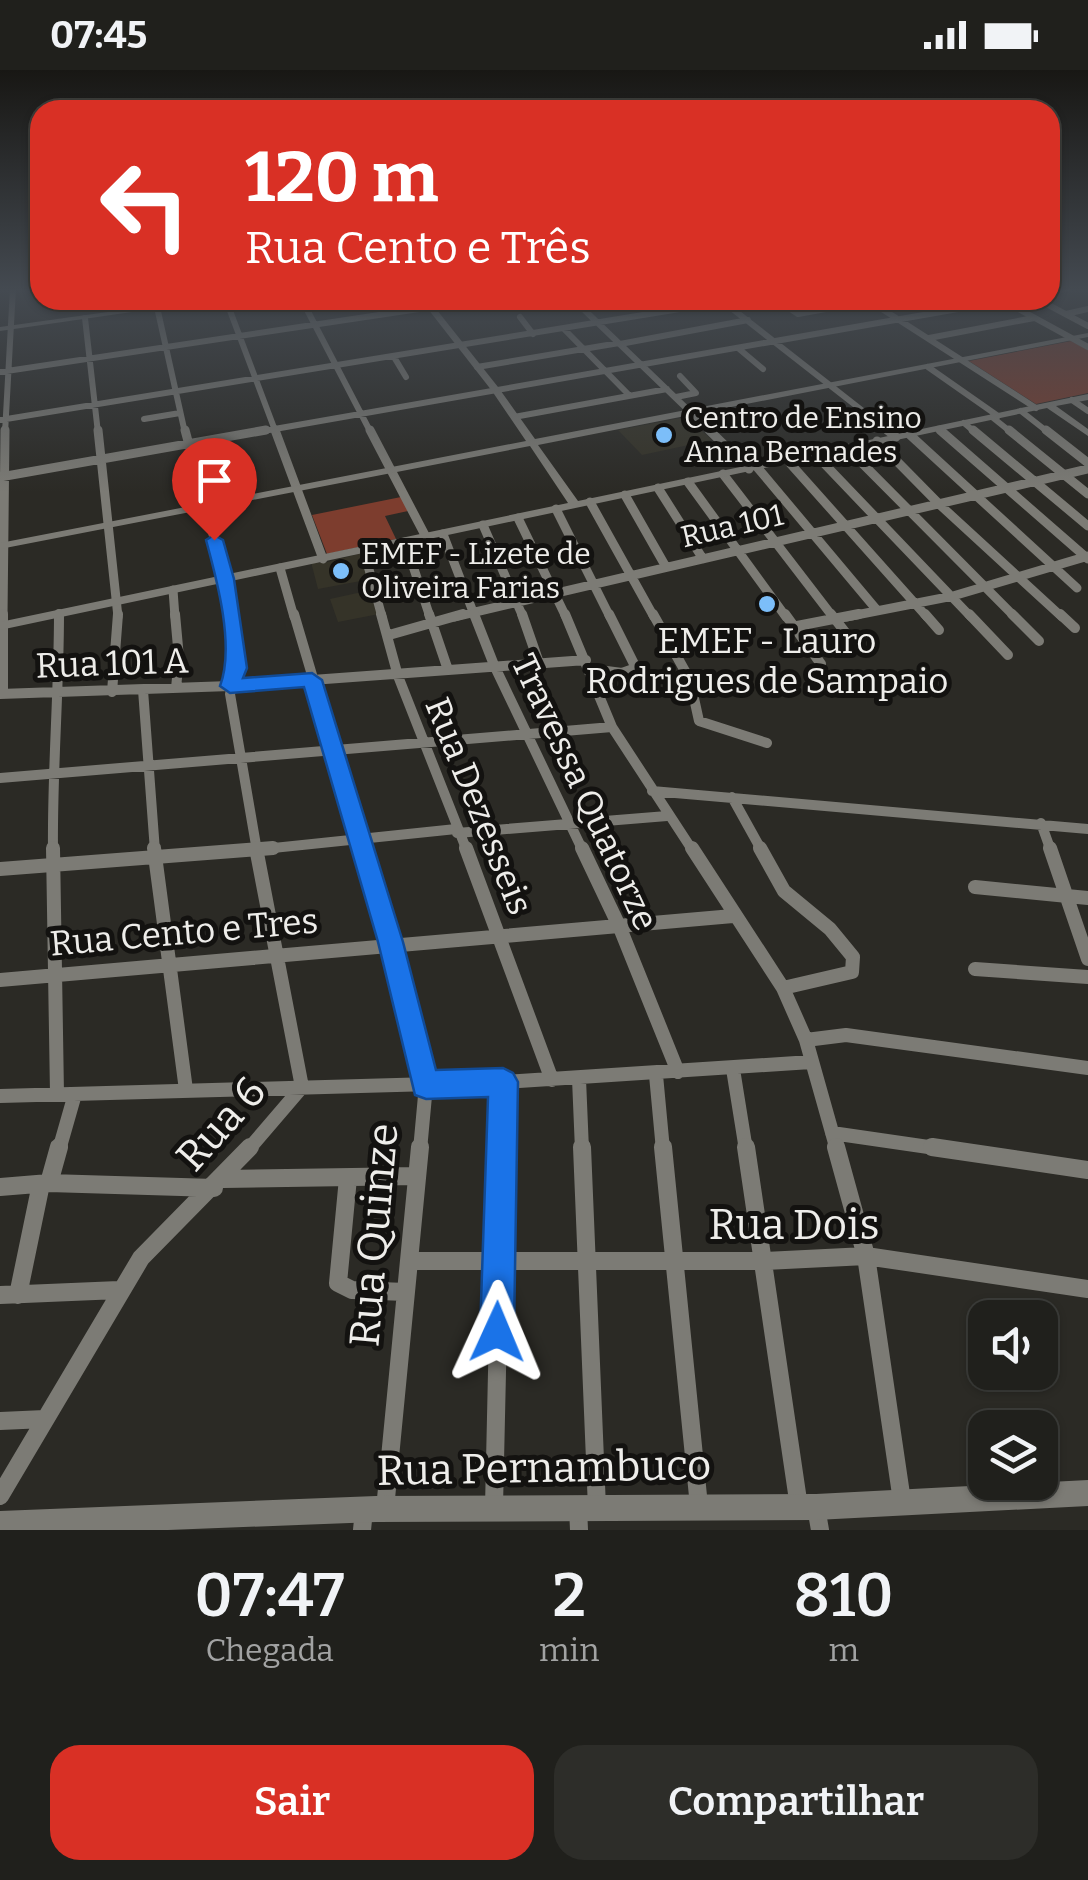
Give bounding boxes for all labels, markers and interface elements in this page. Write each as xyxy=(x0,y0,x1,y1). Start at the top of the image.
text: 07:45 xyxy=(50,12,147,58)
text: 120 m xyxy=(245,136,438,220)
icon: left xyxy=(80,140,210,270)
text: Rua Cento e Três xyxy=(245,221,591,275)
place label: Centro de Ensino Anna Bernades xyxy=(684,400,922,470)
marker: Centro de Ensino Anna Bernades xyxy=(653,424,675,446)
pin xyxy=(172,438,257,541)
icon: arrive xyxy=(187,453,242,508)
street label: Rua 101 xyxy=(677,497,787,555)
place label: EMEF - Lizete de Oliveira Farias xyxy=(361,536,591,606)
marker: EMEF - Lizete de Oliveira Farias xyxy=(330,560,352,582)
marker: EMEF - Lauro Rodrigues de Sampaio xyxy=(756,593,778,615)
place label: EMEF - Lauro Rodrigues de Sampaio xyxy=(586,620,948,702)
street label: Rua 101 A xyxy=(35,639,189,687)
street label: Travessa Quatorze xyxy=(503,647,667,937)
street label: Rua Dezesseis xyxy=(416,691,542,921)
street label: Rua Cento e Tres xyxy=(48,899,320,965)
street label: Rua 6 xyxy=(166,1067,276,1181)
street label: Rua Quinze xyxy=(339,1121,409,1349)
street label: Rua Dois xyxy=(709,1200,879,1250)
position arrow xyxy=(445,1280,549,1384)
map controls xyxy=(968,1300,1058,1500)
button: sound xyxy=(968,1300,1058,1390)
button: layers xyxy=(968,1410,1058,1500)
street label: Rua Pernambuco xyxy=(376,1440,712,1496)
text: 07:47 xyxy=(194,1560,345,1632)
text: 2 xyxy=(553,1560,586,1632)
text: 810 xyxy=(794,1560,894,1632)
text: Chegada xyxy=(205,1631,334,1669)
text: min xyxy=(539,1631,599,1669)
text: m xyxy=(828,1631,859,1669)
button: Sair xyxy=(50,1745,534,1860)
button: Compartilhar xyxy=(554,1745,1038,1860)

